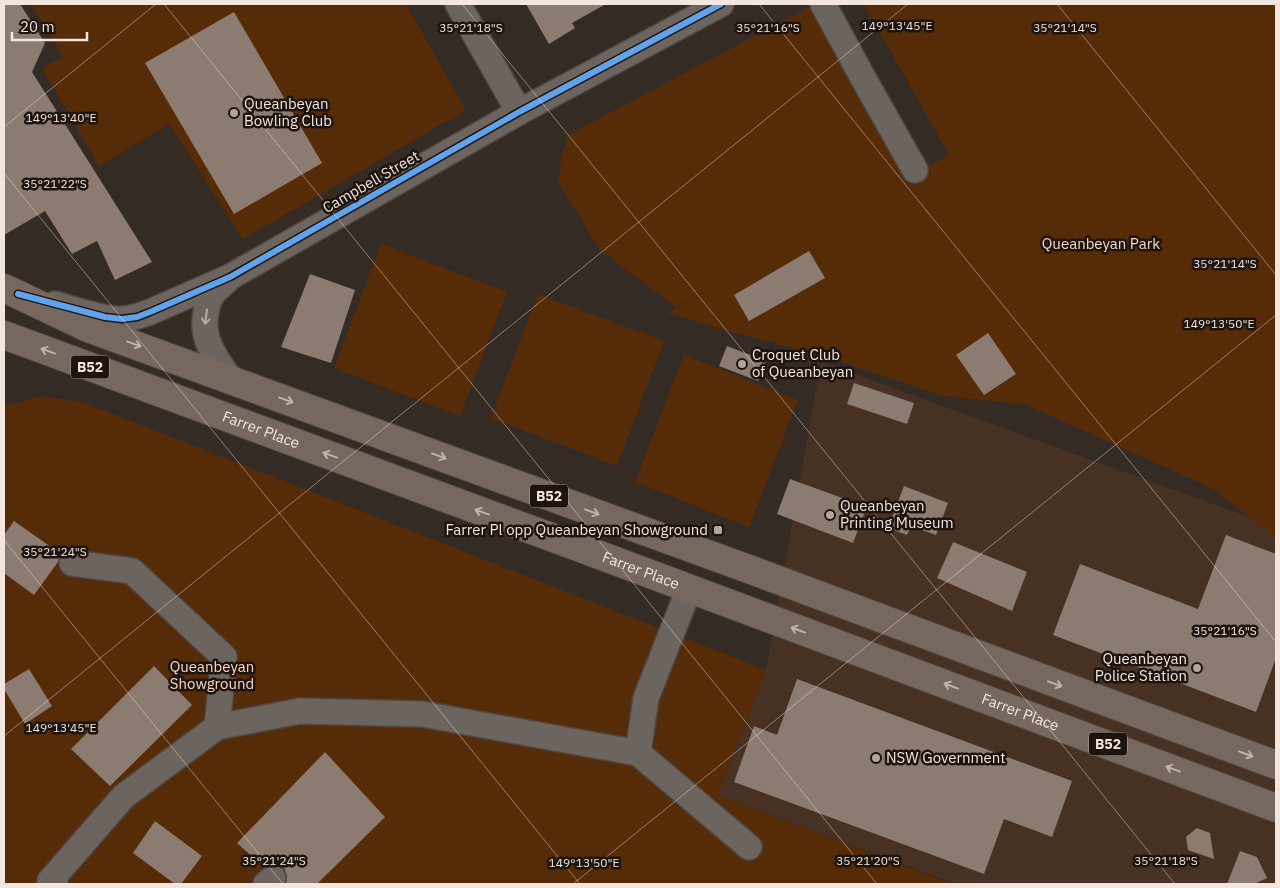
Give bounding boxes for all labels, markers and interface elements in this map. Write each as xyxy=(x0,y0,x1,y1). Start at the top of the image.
scale bar xyxy=(12,10,88,42)
text: 20 m xyxy=(20,17,55,36)
text: 149°13'45"E xyxy=(862,18,932,33)
text: 35°21'18"S xyxy=(439,20,503,35)
text: 35°21'16"S xyxy=(736,20,800,35)
text: 35°21'14"S xyxy=(1033,20,1097,35)
place label: Queanbeyan Bowling Club xyxy=(244,94,332,130)
marker: Queanbeyan Bowling Club xyxy=(228,107,240,119)
text: 149°13'40"E xyxy=(26,110,96,125)
street label: Campbell Street xyxy=(319,146,423,217)
text: 35°21'22"S xyxy=(23,176,87,191)
park label: Queanbeyan Park xyxy=(1042,234,1160,253)
text: 35°21'14"S xyxy=(1193,256,1257,271)
one-way arrow xyxy=(200,308,210,324)
text: 149°13'50"E xyxy=(1184,316,1254,331)
one-way arrow xyxy=(125,340,141,349)
place label: Croquet Club of Queanbeyan xyxy=(752,345,853,381)
one-way arrow xyxy=(41,346,56,355)
road number: B52 xyxy=(71,356,109,378)
marker: Croquet Club of Queanbeyan xyxy=(736,358,748,370)
one-way arrow xyxy=(278,396,294,405)
street label: Farrer Place xyxy=(220,407,302,452)
one-way arrow xyxy=(323,450,338,459)
one-way arrow xyxy=(431,452,446,461)
road number: B52 xyxy=(530,484,568,508)
place label: Queanbeyan Printing Museum xyxy=(840,496,954,532)
one-way arrow xyxy=(475,507,490,516)
one-way arrow xyxy=(583,508,599,517)
marker: Queanbeyan Printing Museum xyxy=(824,509,836,521)
place label: Farrer Pl opp Queanbeyan Showground xyxy=(446,520,708,539)
marker: Farrer Pl opp Queanbeyan Showground xyxy=(712,524,724,536)
text: 35°21'24"S xyxy=(23,544,87,559)
street label: Farrer Place xyxy=(600,547,682,593)
text: 35°21'16"S xyxy=(1193,623,1257,638)
one-way arrow xyxy=(791,624,806,633)
place label: Queanbeyan Police Station xyxy=(1095,649,1187,685)
park label: Queanbeyan Showground xyxy=(170,657,254,693)
marker: Queanbeyan Police Station xyxy=(1191,662,1203,674)
one-way arrow xyxy=(1047,680,1062,689)
one-way arrow xyxy=(943,681,959,690)
street label: Farrer Place xyxy=(979,689,1062,735)
text: 149°13'45"E xyxy=(26,720,96,735)
road number: B52 xyxy=(1089,732,1127,756)
place label: NSW Government xyxy=(886,748,1006,767)
one-way arrow xyxy=(1238,750,1253,759)
marker: NSW Government xyxy=(870,752,882,764)
one-way arrow xyxy=(1166,764,1181,773)
text: 35°21'24"S xyxy=(242,853,306,868)
text: 35°21'20"S xyxy=(836,853,900,868)
text: 35°21'18"S xyxy=(1134,853,1198,868)
text: 149°13'50"E xyxy=(549,855,619,870)

